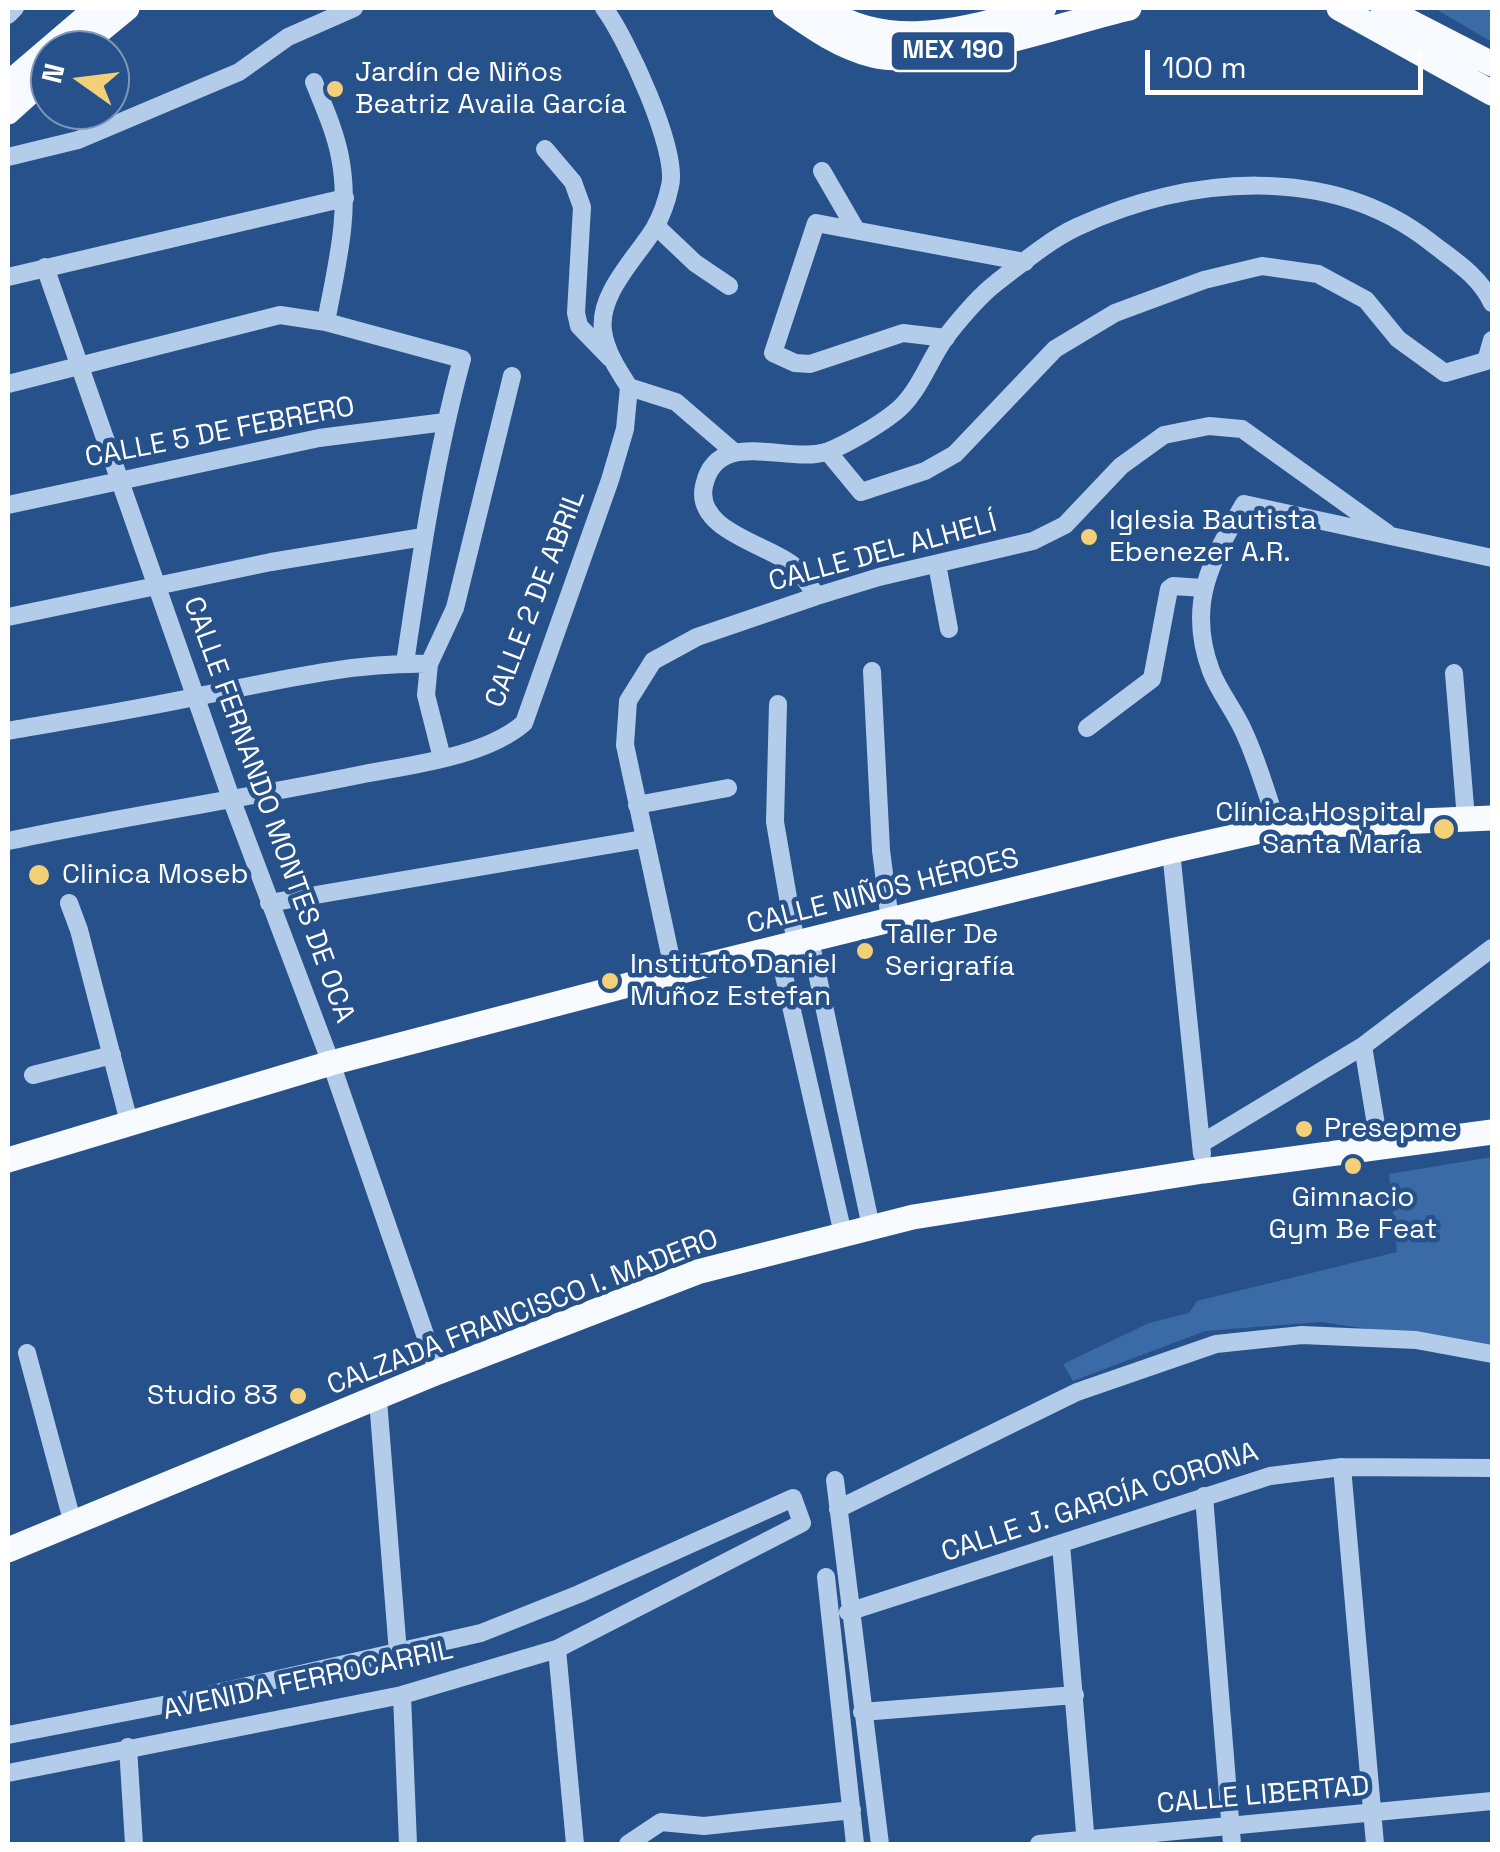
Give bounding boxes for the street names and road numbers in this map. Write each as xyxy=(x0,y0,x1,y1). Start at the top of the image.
road number: MEX 190 xyxy=(890,31,1016,71)
street label: CALLE 5 DE FEBRERO xyxy=(82,390,358,476)
street label: CALLE 2 DE ABRIL xyxy=(479,485,593,713)
street label: CALLE DEL ALHELÍ xyxy=(765,506,1001,600)
street label: CALLE FERNANDO MONTES DE OCA xyxy=(175,593,361,1027)
street label: CALLE NIÑOS HÉROES xyxy=(743,842,1023,942)
street label: CALZADA FRANCISCO I. MADERO xyxy=(323,1223,723,1403)
street label: CALLE J. GARCÍA CORONA xyxy=(937,1436,1263,1570)
street label: AVENIDA FERROCARRIL xyxy=(160,1634,456,1728)
street label: CALLE LIBERTAD xyxy=(1155,1770,1371,1822)

